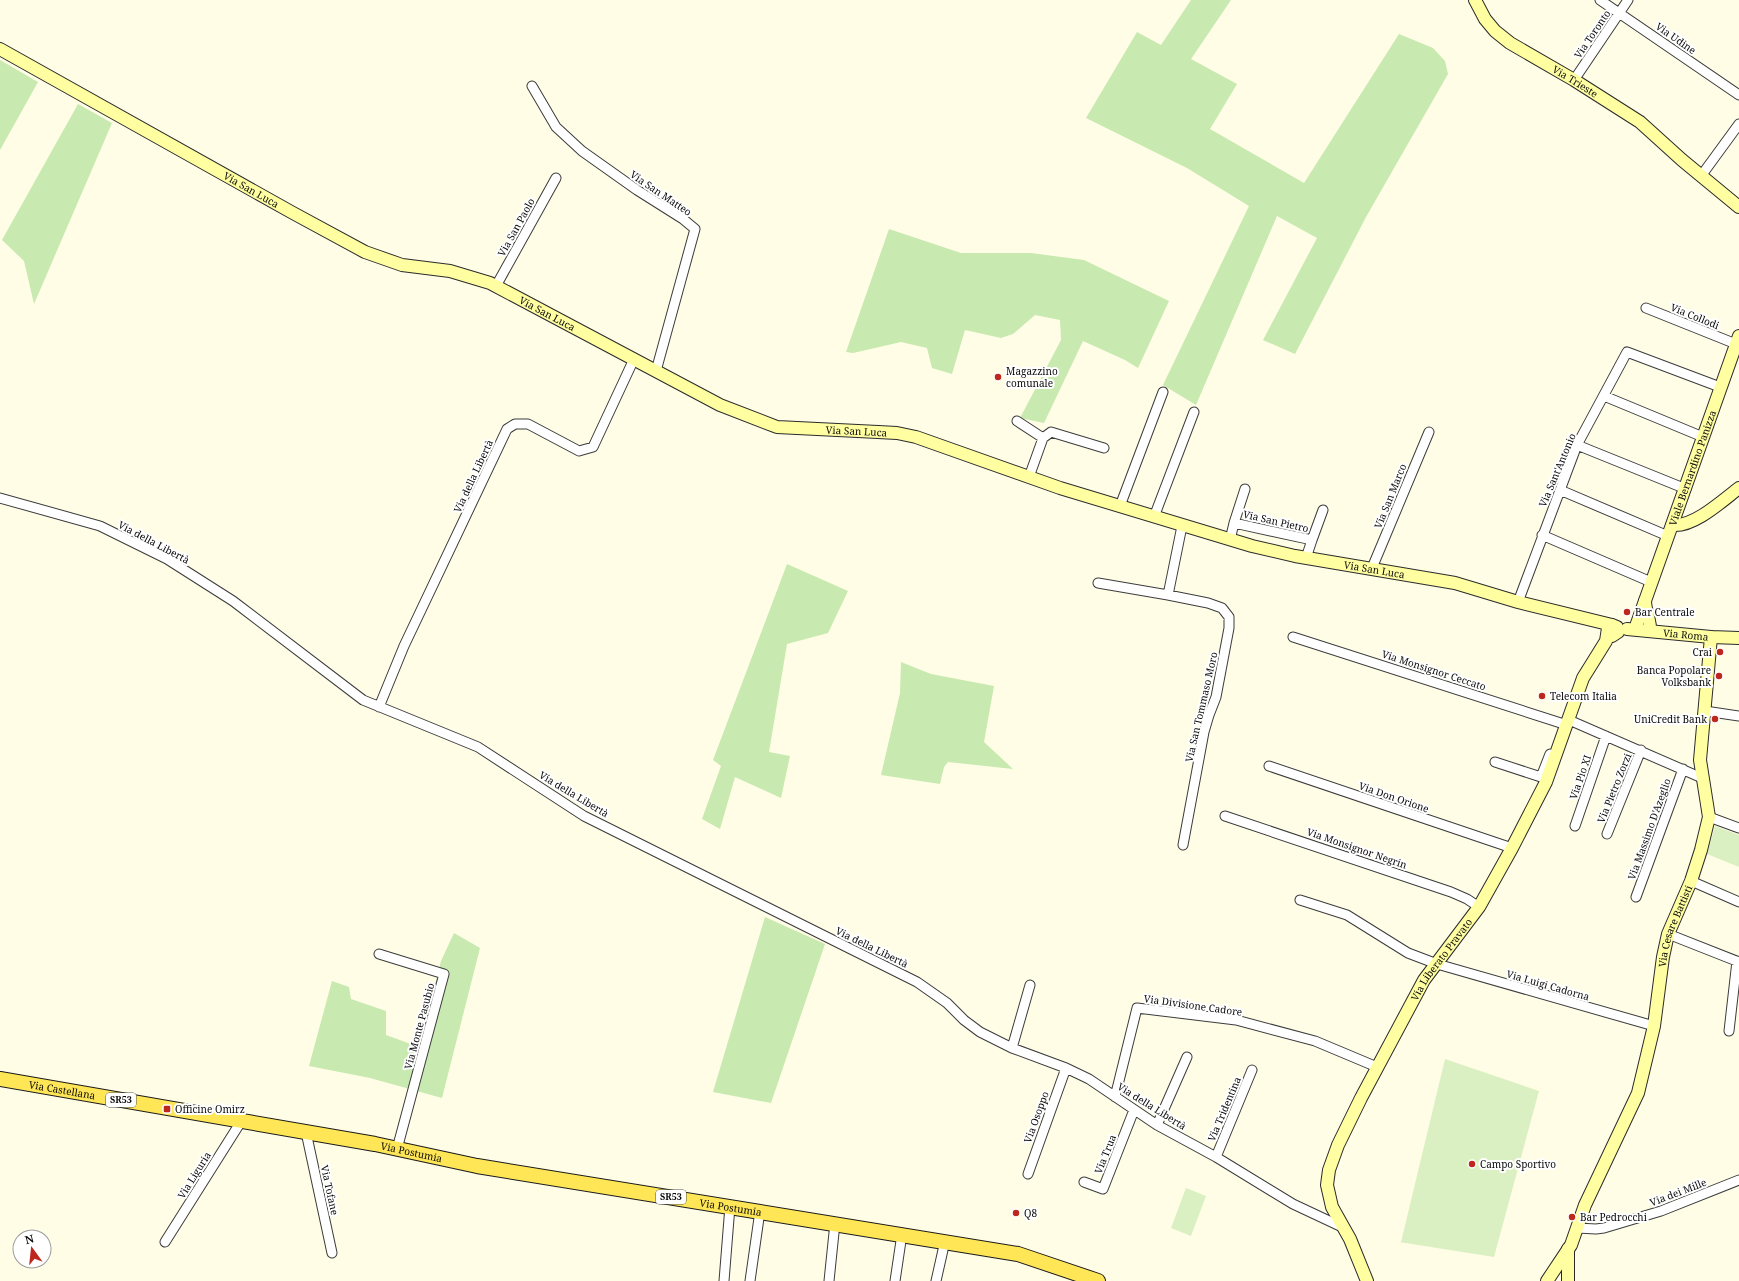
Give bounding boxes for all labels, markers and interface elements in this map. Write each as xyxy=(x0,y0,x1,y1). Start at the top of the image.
street label: Via Toronto xyxy=(1571,7,1614,61)
street label: Via Udine xyxy=(1653,19,1699,57)
street label: Via Trieste xyxy=(1550,62,1601,101)
street label: Via San Matteo xyxy=(627,167,695,219)
street label: Via San Luca xyxy=(221,169,282,211)
street label: Via San Paolo xyxy=(494,195,538,259)
street label: Via San Luca xyxy=(517,293,578,334)
street label: Via Collodi xyxy=(1669,300,1722,332)
place label: Magazzino comunale xyxy=(1006,364,1058,390)
marker: Magazzino comunale xyxy=(993,372,1003,382)
street label: Viale Bernardino Panizza xyxy=(1665,408,1719,527)
street label: Via San Luca xyxy=(825,422,888,439)
street label: Via Sant'Antonio xyxy=(1535,431,1579,509)
street label: Via della Libertà xyxy=(450,437,496,515)
street label: Via San Marco xyxy=(1371,461,1409,530)
street label: Via San Pietro xyxy=(1242,507,1310,535)
street label: Via della Libertà xyxy=(116,517,192,567)
street label: Via San Luca xyxy=(1343,557,1406,581)
place label: Bar Centrale xyxy=(1635,605,1695,619)
marker: Bar Centrale xyxy=(1622,607,1632,617)
street label: Via Roma xyxy=(1662,625,1709,644)
place label: Crai xyxy=(1693,645,1713,659)
street label: Via Monsignor Ceccato xyxy=(1380,647,1488,694)
marker: Crai xyxy=(1715,647,1725,657)
street label: Via San Tommaso Moro xyxy=(1181,650,1221,764)
place label: Banca Popolare Volksbank xyxy=(1637,663,1711,689)
marker: Banca Popolare Volksbank xyxy=(1714,671,1724,681)
place label: Telecom Italia xyxy=(1550,689,1617,703)
marker: Telecom Italia xyxy=(1537,691,1547,701)
place label: UniCredit Bank xyxy=(1634,712,1707,726)
marker: UniCredit Bank xyxy=(1710,714,1720,724)
street label: Via Pietro Zorzi xyxy=(1594,750,1635,825)
street label: Via Pio XI xyxy=(1566,753,1594,801)
street label: Via della Libertà xyxy=(537,768,612,821)
street label: Via Massimo D'Azeglio xyxy=(1624,776,1674,882)
street label: Via Don Orione xyxy=(1357,778,1431,816)
street label: Via Monsignor Negrin xyxy=(1305,824,1409,872)
street label: Via Cesare Battisti xyxy=(1655,882,1696,968)
street label: Via Liberato Pravato xyxy=(1407,915,1475,1003)
street label: Via della Libertà xyxy=(833,923,911,971)
street label: Via Luigi Cadorna xyxy=(1505,966,1591,1004)
street label: Via Monte Pasubio xyxy=(401,981,437,1071)
street label: Via Divisione Cadore xyxy=(1143,991,1243,1019)
street label: Via Tridentina xyxy=(1204,1074,1244,1143)
street label: Via Castellana xyxy=(28,1077,97,1102)
street label: Via della Libertà xyxy=(1115,1079,1189,1133)
street label: Via Osoppo xyxy=(1020,1089,1052,1145)
road number: SR53 xyxy=(106,1093,136,1107)
place label: Officine Omirz xyxy=(175,1102,245,1116)
marker: Officine Omirz xyxy=(162,1104,172,1114)
street label: Via Trua xyxy=(1091,1132,1119,1176)
street label: Via Postumia xyxy=(379,1138,444,1165)
street label: Via Liguria xyxy=(174,1149,214,1201)
place label: Campo Sportivo xyxy=(1480,1157,1556,1171)
marker: Campo Sportivo xyxy=(1467,1159,1477,1169)
street label: Via Tofane xyxy=(318,1164,342,1216)
street label: Via dei Mille xyxy=(1648,1175,1708,1209)
road number: SR53 xyxy=(656,1190,686,1204)
street label: Via Postumia xyxy=(699,1195,763,1219)
place label: Q8 xyxy=(1024,1206,1037,1220)
marker: Q8 xyxy=(1011,1208,1021,1218)
place label: Bar Pedrocchi xyxy=(1580,1210,1648,1224)
marker: Bar Pedrocchi xyxy=(1567,1212,1577,1222)
north arrow xyxy=(12,1229,52,1269)
text: N xyxy=(23,1230,36,1247)

